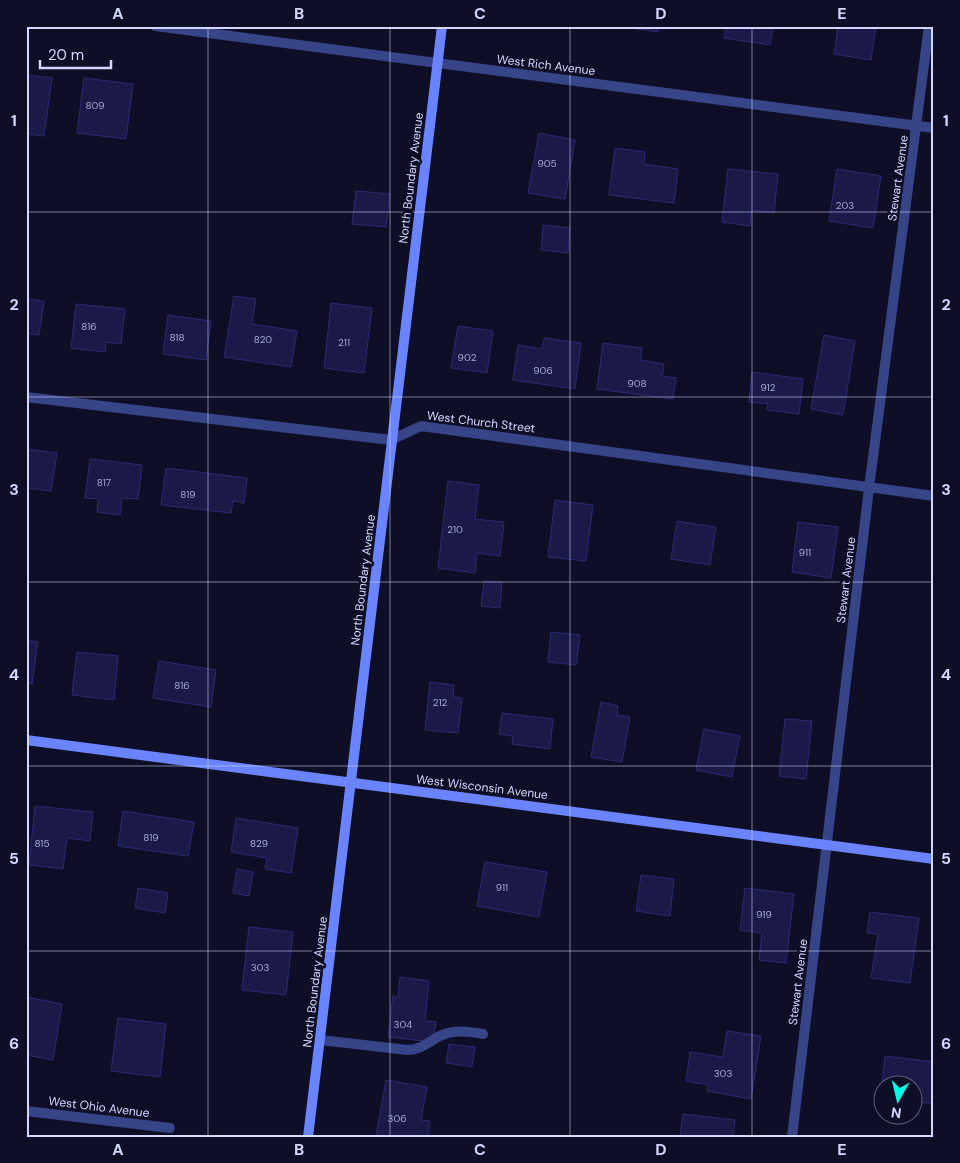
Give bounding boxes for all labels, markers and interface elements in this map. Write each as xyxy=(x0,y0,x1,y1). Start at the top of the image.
text: A xyxy=(112,3,124,24)
text: B xyxy=(294,3,304,24)
text: C xyxy=(474,3,486,24)
text: D xyxy=(655,3,667,24)
text: E xyxy=(837,3,847,24)
scale bar xyxy=(40,38,111,70)
text: 20 m xyxy=(48,45,84,65)
street label: West Rich Avenue xyxy=(496,51,596,79)
house number: 809 xyxy=(85,99,105,112)
text: 1 xyxy=(11,110,17,131)
text: 1 xyxy=(943,110,949,131)
street label: North Boundary Avenue xyxy=(395,111,427,244)
street label: Stewart Avenue xyxy=(884,134,912,222)
house number: 905 xyxy=(537,157,557,170)
house number: 203 xyxy=(836,199,854,212)
text: 2 xyxy=(9,294,19,315)
text: 2 xyxy=(941,294,951,315)
house number: 816 xyxy=(81,320,97,333)
house number: 818 xyxy=(169,331,185,344)
house number: 820 xyxy=(254,333,272,346)
house number: 211 xyxy=(338,336,350,349)
house number: 902 xyxy=(458,351,477,364)
house number: 906 xyxy=(533,364,553,377)
house number: 908 xyxy=(627,377,647,390)
house number: 912 xyxy=(761,381,776,394)
street label: West Church Street xyxy=(426,407,536,437)
house number: 817 xyxy=(97,476,111,489)
text: 3 xyxy=(9,479,19,500)
text: 3 xyxy=(941,479,951,500)
house number: 819 xyxy=(180,488,196,501)
street label: North Boundary Avenue xyxy=(347,513,379,646)
house number: 210 xyxy=(447,523,463,536)
street label: Stewart Avenue xyxy=(833,536,859,624)
house number: 911 xyxy=(799,546,811,559)
text: 4 xyxy=(9,664,19,685)
text: 4 xyxy=(941,664,951,685)
house number: 816 xyxy=(174,679,190,692)
house number: 212 xyxy=(433,696,448,709)
street label: West Wisconsin Avenue xyxy=(415,771,549,803)
house number: 819 xyxy=(143,831,159,844)
house number: 815 xyxy=(34,837,50,850)
house number: 829 xyxy=(250,837,268,850)
text: 5 xyxy=(9,848,19,869)
text: 5 xyxy=(941,848,951,869)
house number: 911 xyxy=(496,881,508,894)
house number: 919 xyxy=(756,908,772,921)
street label: North Boundary Avenue xyxy=(299,915,331,1048)
street label: Stewart Avenue xyxy=(785,938,811,1026)
house number: 303 xyxy=(251,961,269,974)
house number: 304 xyxy=(394,1018,412,1031)
text: 6 xyxy=(9,1033,19,1054)
text: 6 xyxy=(941,1033,951,1054)
house number: 303 xyxy=(714,1067,732,1080)
north arrow xyxy=(872,1076,922,1126)
street label: West Ohio Avenue xyxy=(48,1093,151,1121)
text: N xyxy=(890,1103,903,1122)
house number: 306 xyxy=(387,1112,407,1125)
text: A xyxy=(112,1139,124,1160)
text: B xyxy=(294,1139,304,1160)
text: C xyxy=(474,1139,486,1160)
text: D xyxy=(655,1139,667,1160)
text: E xyxy=(837,1139,847,1160)

